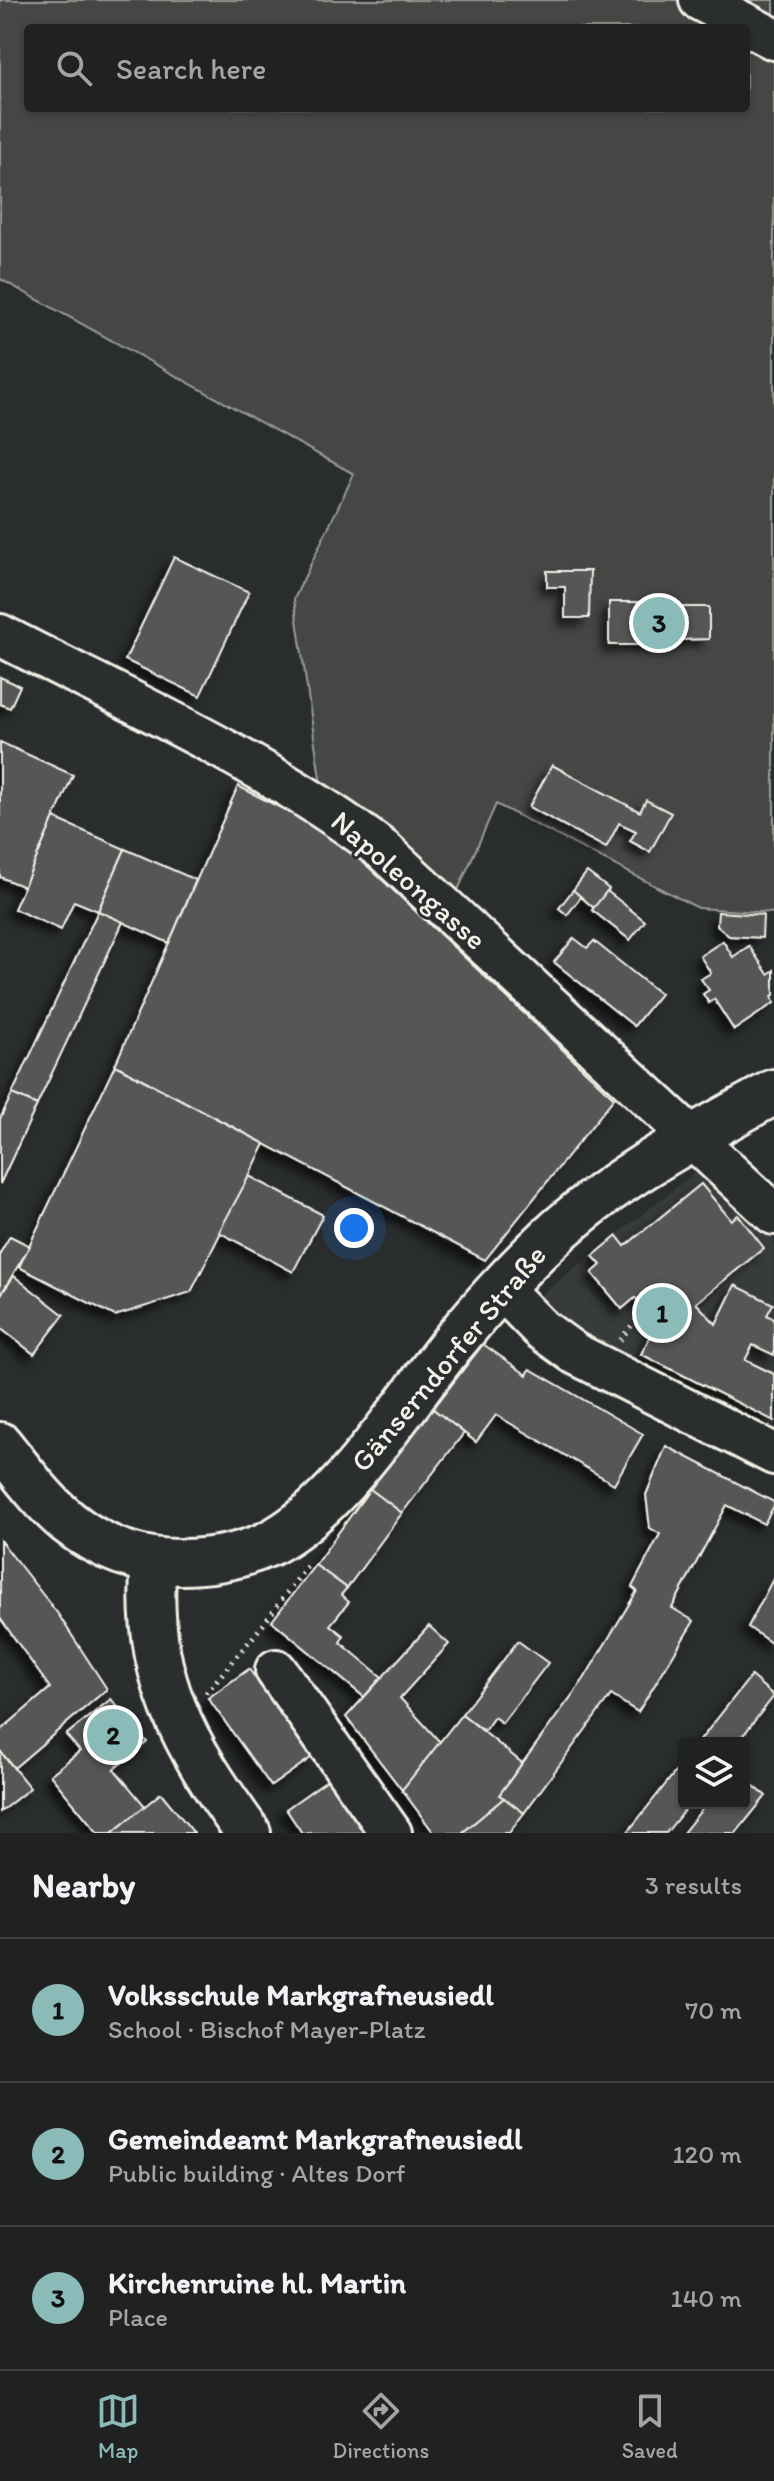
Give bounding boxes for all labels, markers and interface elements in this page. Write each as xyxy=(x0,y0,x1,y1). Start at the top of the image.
search box xyxy=(24,24,750,112)
icon: search xyxy=(52,46,96,90)
text: Search here xyxy=(116,50,266,87)
pin: 3 xyxy=(633,593,685,653)
street label: Napoleongasse xyxy=(324,802,494,958)
your location xyxy=(334,1208,374,1248)
street label: Gänserndorfer Straße xyxy=(342,1237,554,1479)
pin: 1 xyxy=(636,1283,688,1343)
pin: 2 xyxy=(87,1705,139,1765)
map controls xyxy=(678,1737,750,1809)
button: layers xyxy=(678,1737,750,1809)
text: Nearby xyxy=(32,1865,135,1906)
text: 3 results xyxy=(645,1869,742,1901)
text: Volksschule Markgrafneusiedl xyxy=(108,1976,494,2013)
text: 1 xyxy=(52,1994,64,2026)
text: 70 m xyxy=(685,1994,742,2026)
text: School · Bischof Mayer-Platz xyxy=(108,2013,426,2045)
text: Gemeindeamt Markgrafneusiedl xyxy=(108,2120,523,2157)
text: 2 xyxy=(51,2138,65,2170)
text: 120 m xyxy=(673,2138,742,2170)
text: Public building · Altes Dorf xyxy=(108,2157,406,2189)
text: Kirchenruine hl. Martin xyxy=(108,2264,406,2301)
text: 3 xyxy=(51,2282,65,2314)
text: 140 m xyxy=(671,2282,742,2314)
text: Place xyxy=(108,2301,168,2333)
tab: Map xyxy=(96,2389,140,2464)
tab: Directions xyxy=(333,2389,429,2464)
tab: Saved xyxy=(622,2389,678,2464)

